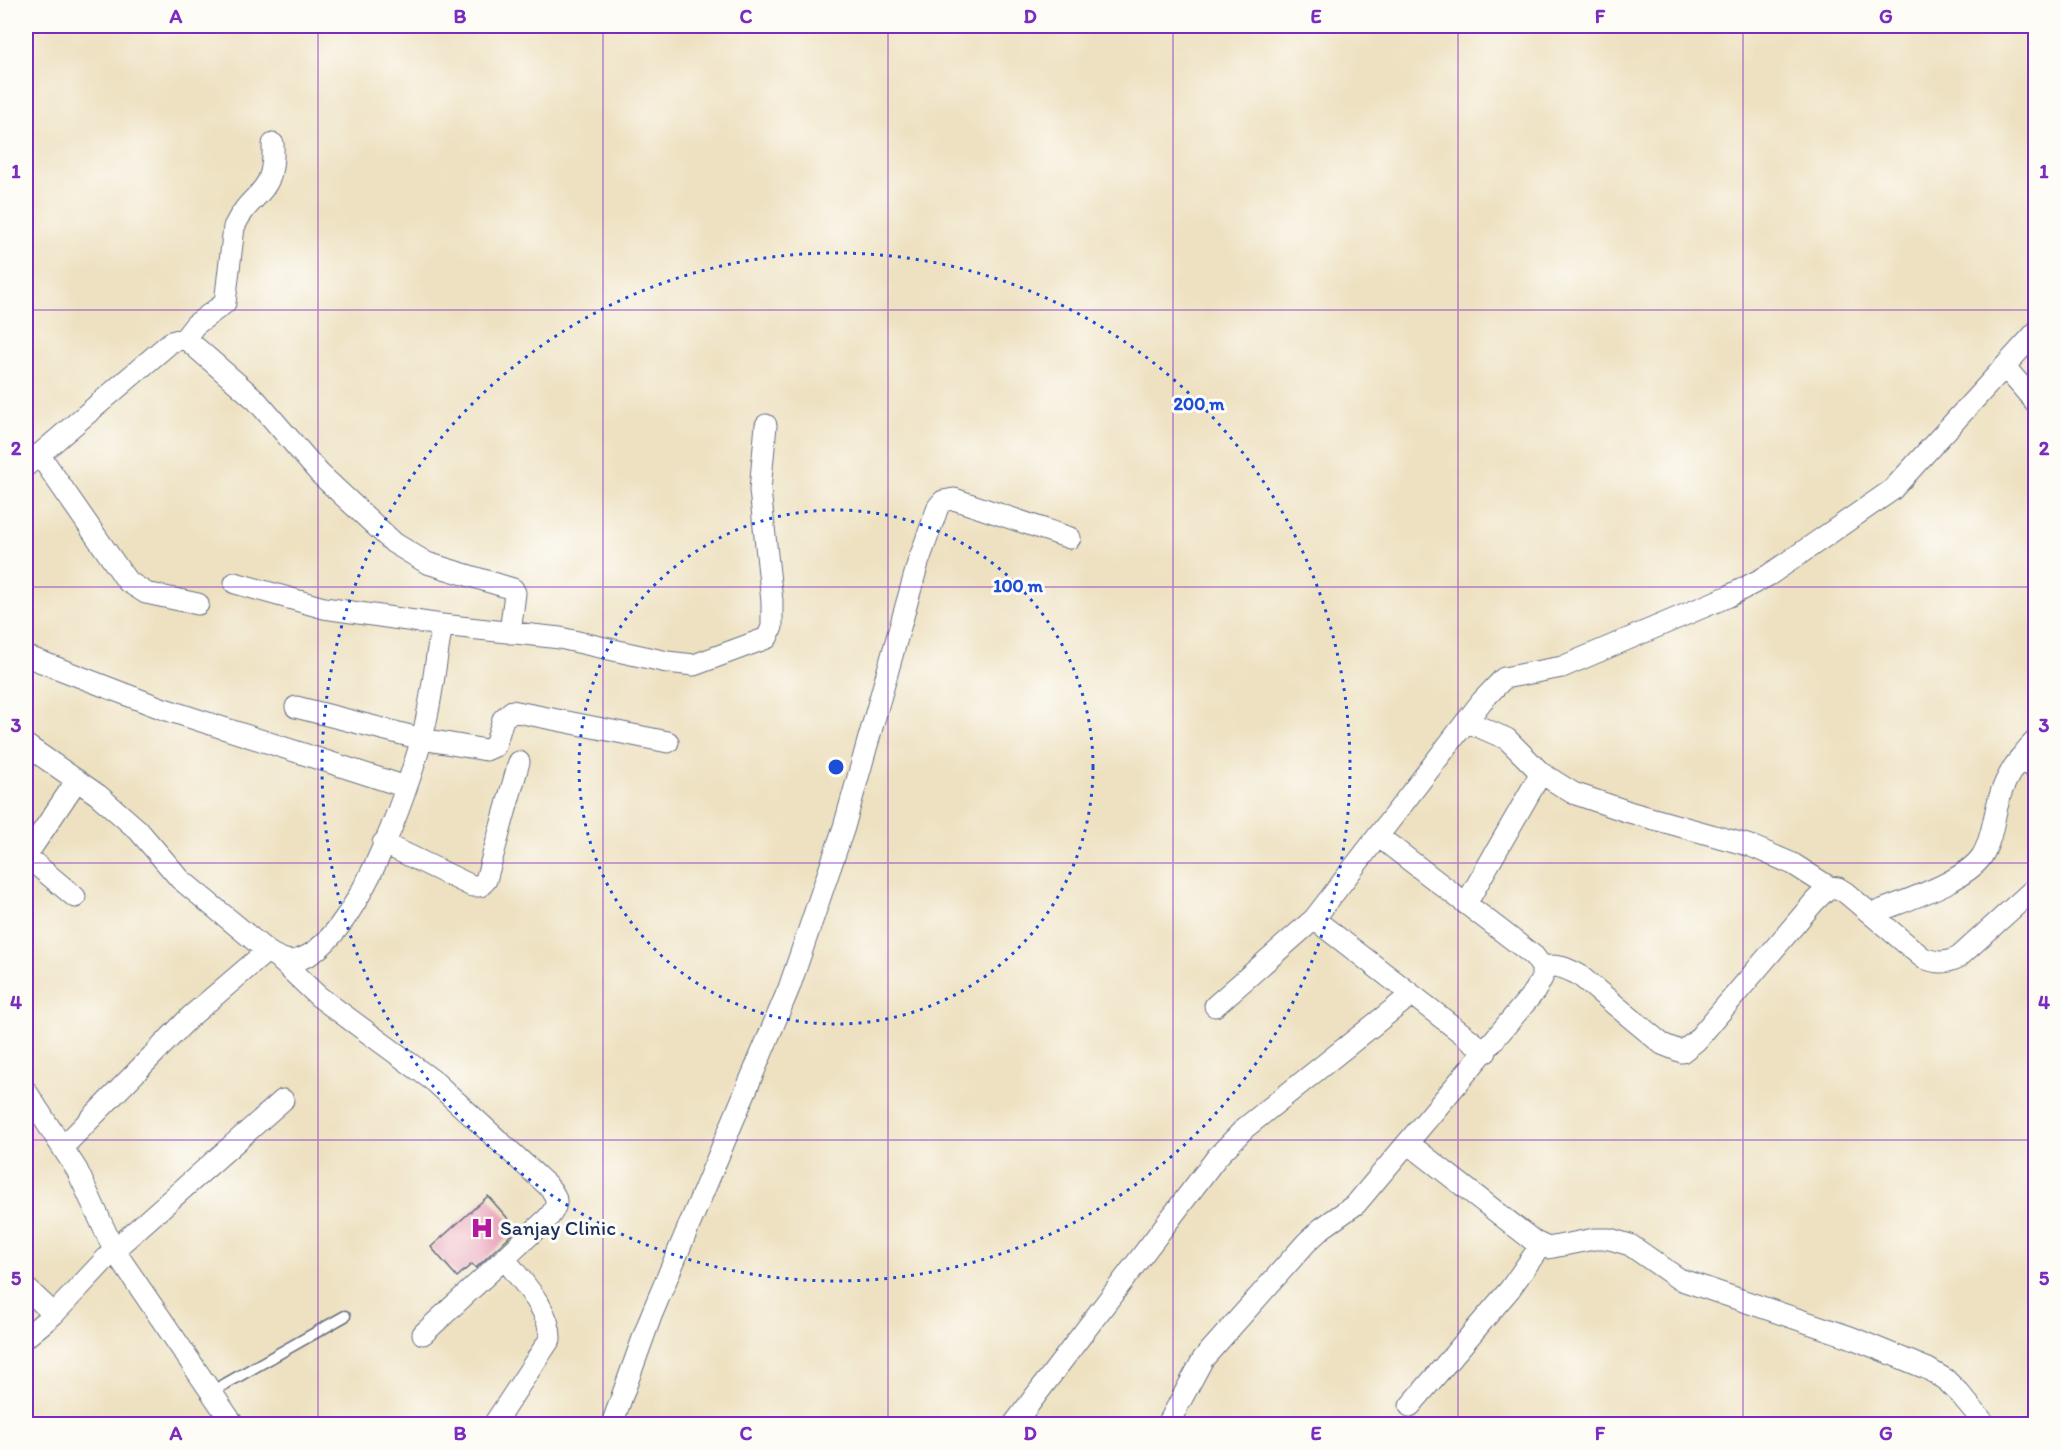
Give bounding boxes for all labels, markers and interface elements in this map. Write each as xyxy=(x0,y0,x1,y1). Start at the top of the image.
text: A xyxy=(169,4,183,28)
text: B xyxy=(454,4,467,28)
text: C xyxy=(740,4,753,28)
text: D xyxy=(1023,4,1037,28)
text: E xyxy=(1310,4,1322,28)
text: F xyxy=(1595,4,1606,28)
text: G xyxy=(1879,4,1893,28)
text: 1 xyxy=(11,159,21,183)
text: 1 xyxy=(2039,159,2049,183)
text: 200 m xyxy=(1174,393,1225,415)
text: 2 xyxy=(11,436,22,460)
text: 2 xyxy=(2039,436,2050,460)
text: 100 m xyxy=(993,575,1044,597)
text: 3 xyxy=(11,713,22,737)
text: 3 xyxy=(2039,713,2050,737)
centre of rings xyxy=(826,757,846,777)
text: 4 xyxy=(10,990,22,1014)
text: 4 xyxy=(2038,990,2050,1014)
hospital icon: Sanjay Clinic xyxy=(469,1215,495,1241)
place label: Sanjay Clinic xyxy=(500,1215,616,1240)
text: 5 xyxy=(11,1266,22,1290)
text: 5 xyxy=(2039,1266,2050,1290)
text: A xyxy=(169,1421,183,1445)
text: B xyxy=(454,1421,467,1445)
text: C xyxy=(740,1421,753,1445)
text: D xyxy=(1023,1421,1037,1445)
text: E xyxy=(1310,1421,1322,1445)
text: F xyxy=(1595,1421,1606,1445)
text: G xyxy=(1879,1421,1893,1445)

